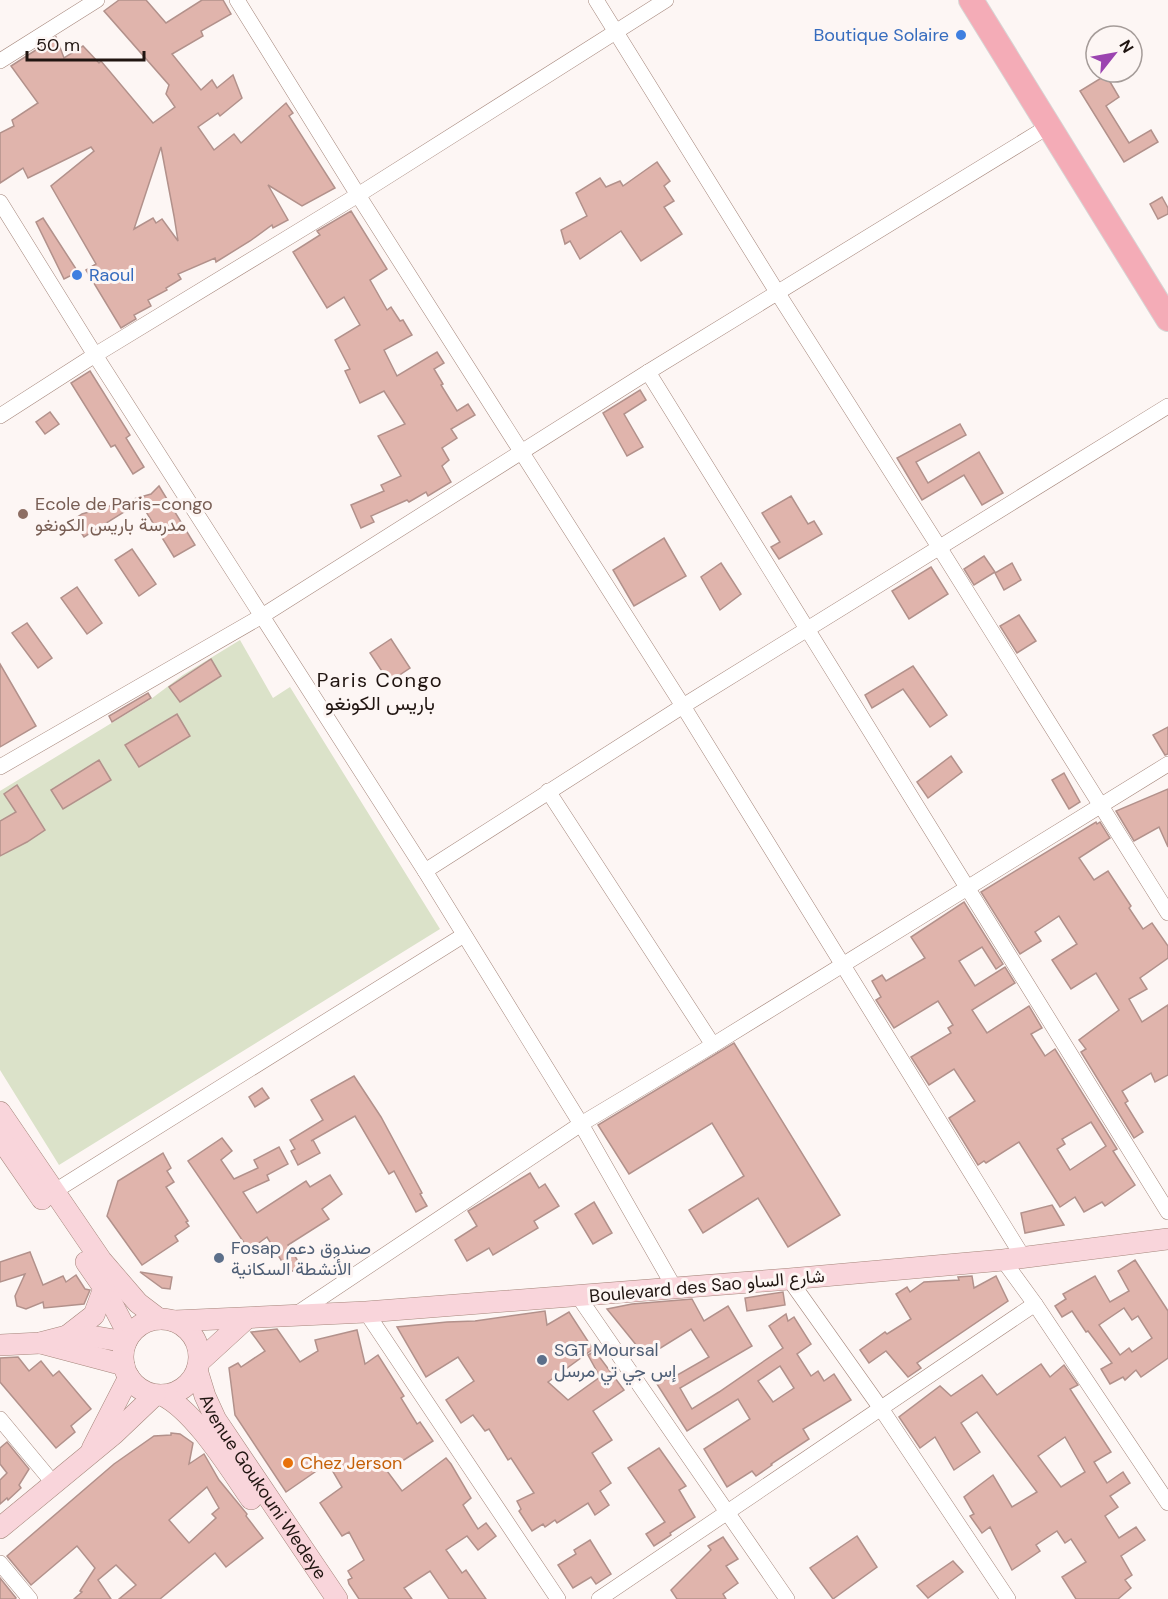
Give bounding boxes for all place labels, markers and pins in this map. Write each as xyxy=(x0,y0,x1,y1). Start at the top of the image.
place label: Boutique Solaire xyxy=(813,23,949,47)
marker: Boutique Solaire xyxy=(954,28,968,42)
place label: Raoul xyxy=(89,263,134,287)
marker: Raoul xyxy=(70,268,84,282)
place label: Ecole de Paris-congo مدرسة باريس الكونغو xyxy=(35,492,213,537)
marker: Ecole de Paris-congo مدرسة باريس الكونغو xyxy=(16,507,30,521)
place label: Fosap صندوق دعم الأنشطة السكانية xyxy=(231,1236,371,1281)
marker: Fosap صندوق دعم الأنشطة السكانية xyxy=(212,1251,226,1265)
place label: SGT Moursal إس جي تي مرسل xyxy=(554,1338,676,1386)
marker: SGT Moursal إس جي تي مرسل xyxy=(535,1353,549,1367)
place label: Chez Jerson xyxy=(300,1451,402,1475)
marker: Chez Jerson xyxy=(281,1456,295,1470)

